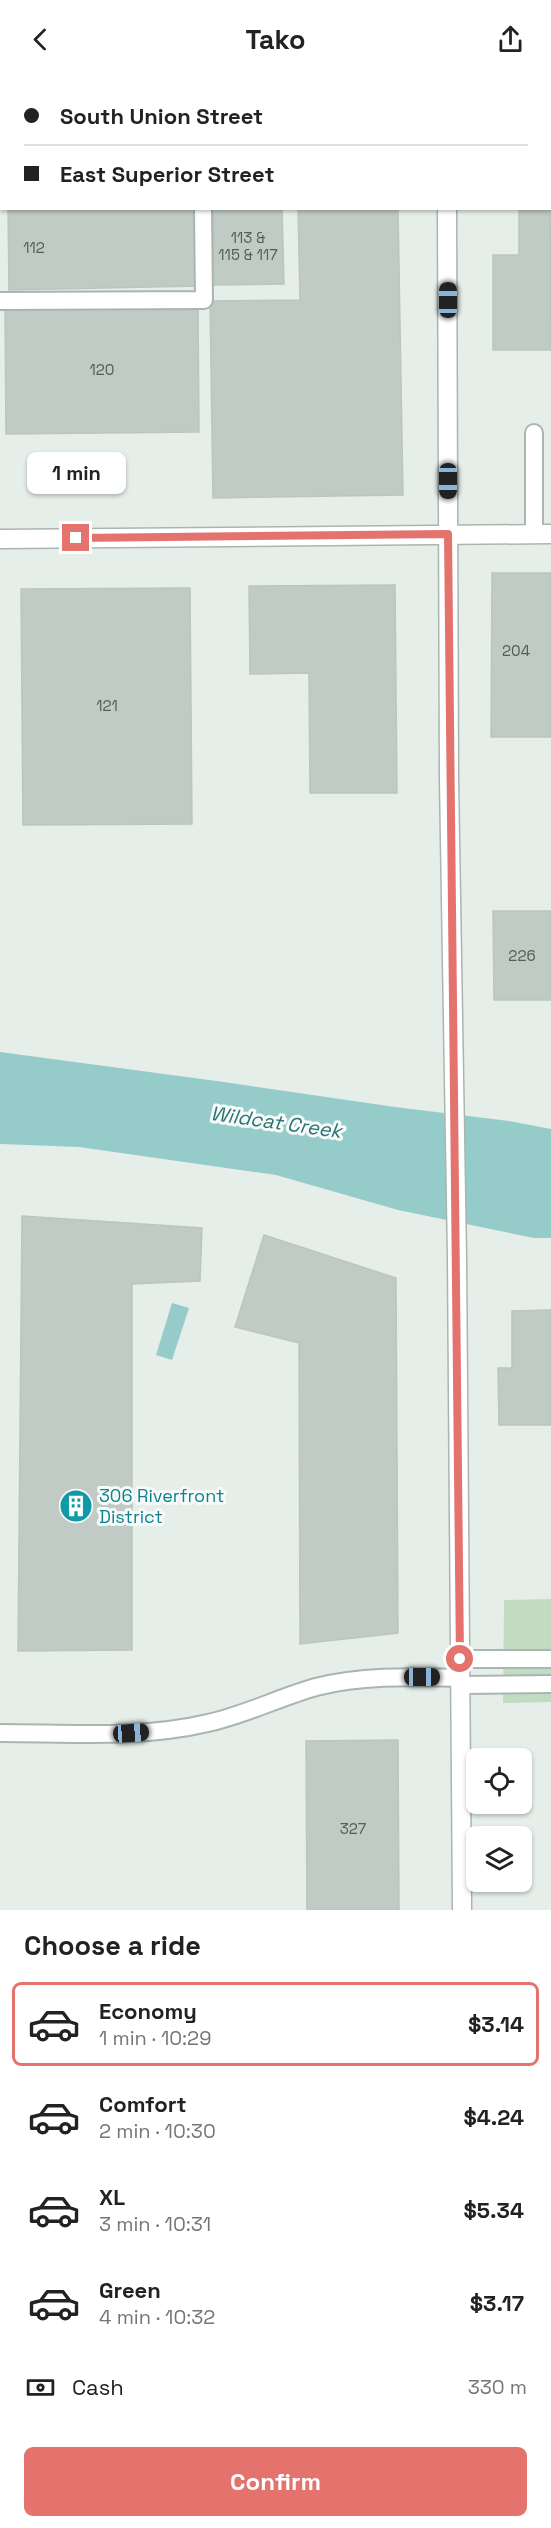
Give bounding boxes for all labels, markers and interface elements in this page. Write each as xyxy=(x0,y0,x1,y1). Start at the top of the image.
text: Tako xyxy=(245,22,306,57)
icon: back xyxy=(24,23,57,56)
icon: share xyxy=(494,23,527,56)
text: South Union Street xyxy=(60,102,263,130)
text: East Superior Street xyxy=(60,160,274,188)
house number: 113 & 115 & 117 xyxy=(218,228,278,264)
house number: 112 xyxy=(23,238,45,257)
car xyxy=(439,282,457,318)
house number: 120 xyxy=(90,360,114,379)
callout: 1 min xyxy=(26,451,125,493)
text: 1 min xyxy=(52,460,101,486)
car xyxy=(439,463,457,499)
route end xyxy=(62,524,89,551)
house number: 204 xyxy=(502,641,530,660)
house number: 121 xyxy=(96,696,118,715)
house number: 226 xyxy=(508,946,536,965)
water label: Wildcat Creek xyxy=(209,1100,345,1144)
place label: 306 Riverfront District xyxy=(99,1484,224,1528)
building icon: 306 Riverfront District xyxy=(58,1488,94,1524)
route start xyxy=(446,1645,473,1672)
car xyxy=(404,1668,440,1686)
car xyxy=(112,1723,150,1743)
map controls xyxy=(466,1748,532,1892)
button: locate xyxy=(466,1748,532,1814)
house number: 327 xyxy=(340,1819,366,1838)
button: layers xyxy=(466,1826,532,1892)
text: Choose a ride xyxy=(24,1928,201,1963)
icon: car xyxy=(27,1997,81,2051)
text: Economy xyxy=(99,1997,197,2025)
text: $3.14 xyxy=(468,2010,524,2038)
text: 1 min · 10:29 xyxy=(99,2025,211,2051)
icon: car xyxy=(27,2090,81,2144)
text: Comfort xyxy=(99,2090,187,2118)
text: $4.24 xyxy=(463,2103,524,2131)
text: 2 min · 10:30 xyxy=(99,2118,216,2144)
icon: car xyxy=(27,2183,81,2237)
text: XL xyxy=(99,2183,125,2211)
text: $5.34 xyxy=(464,2196,524,2224)
text: 3 min · 10:31 xyxy=(99,2211,211,2237)
icon: car xyxy=(27,2276,81,2330)
text: Green xyxy=(99,2276,161,2304)
text: $3.17 xyxy=(470,2289,524,2317)
text: 4 min · 10:32 xyxy=(99,2304,215,2330)
icon: cash xyxy=(24,2371,57,2404)
text: Cash xyxy=(72,2373,124,2401)
text: 330 m xyxy=(468,2374,527,2400)
button: Confirm xyxy=(24,2447,527,2516)

